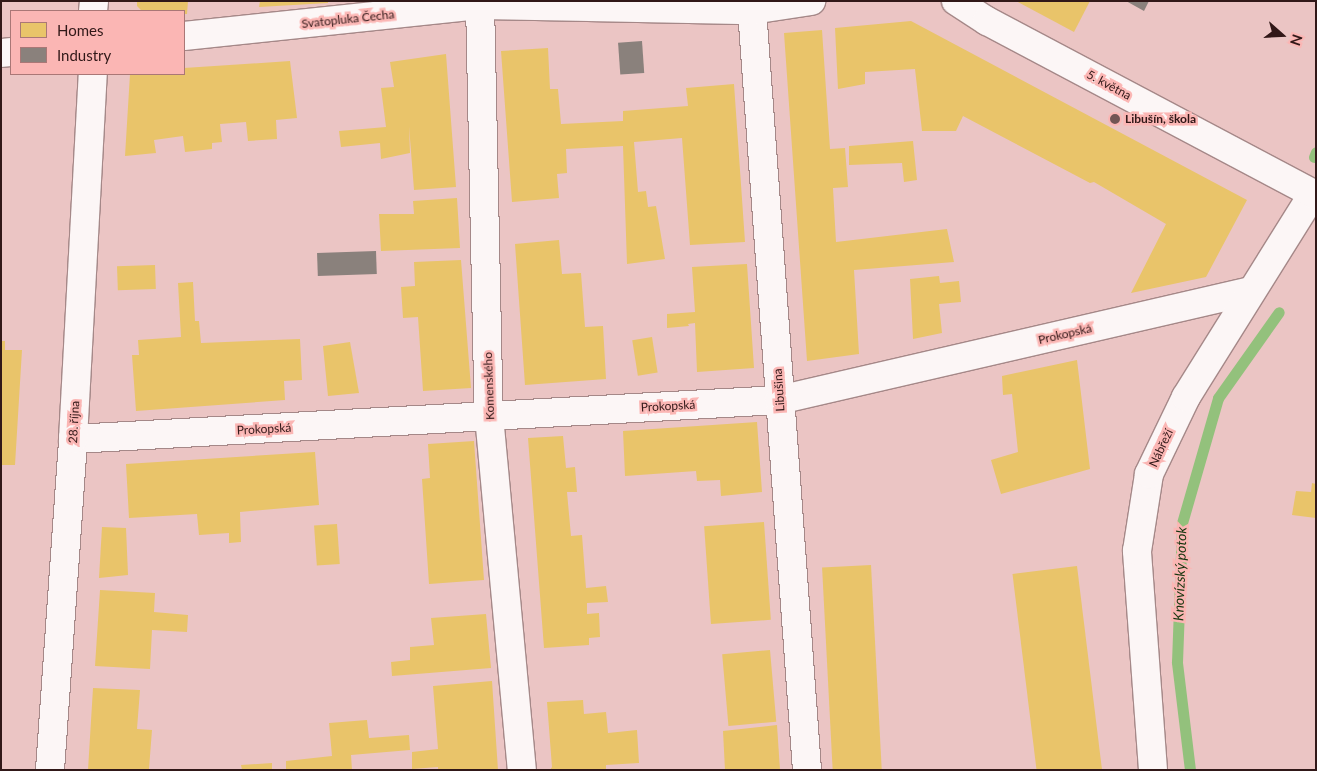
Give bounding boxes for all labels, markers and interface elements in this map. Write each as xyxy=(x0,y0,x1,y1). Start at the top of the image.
street label: Svatopluka Čecha xyxy=(301,7,395,31)
legend xyxy=(10,10,185,75)
north arrow xyxy=(1257,10,1307,60)
text: Homes xyxy=(57,21,103,39)
text: N xyxy=(1287,32,1306,48)
text: Industry xyxy=(57,46,111,64)
street label: 5. května xyxy=(1084,67,1134,103)
place label: Libušín, škola xyxy=(1125,112,1196,126)
marker: Libušín, škola xyxy=(1109,113,1121,125)
street label: Prokopská xyxy=(1037,321,1093,347)
street label: Komenského xyxy=(481,352,497,420)
street label: Libušina xyxy=(770,368,788,412)
street label: Prokopská xyxy=(640,397,696,415)
street label: 28. října xyxy=(66,400,82,444)
street label: Prokopská xyxy=(236,420,292,438)
street label: Nábřeží xyxy=(1146,427,1176,469)
water label: Knovízský potok xyxy=(1170,527,1190,621)

